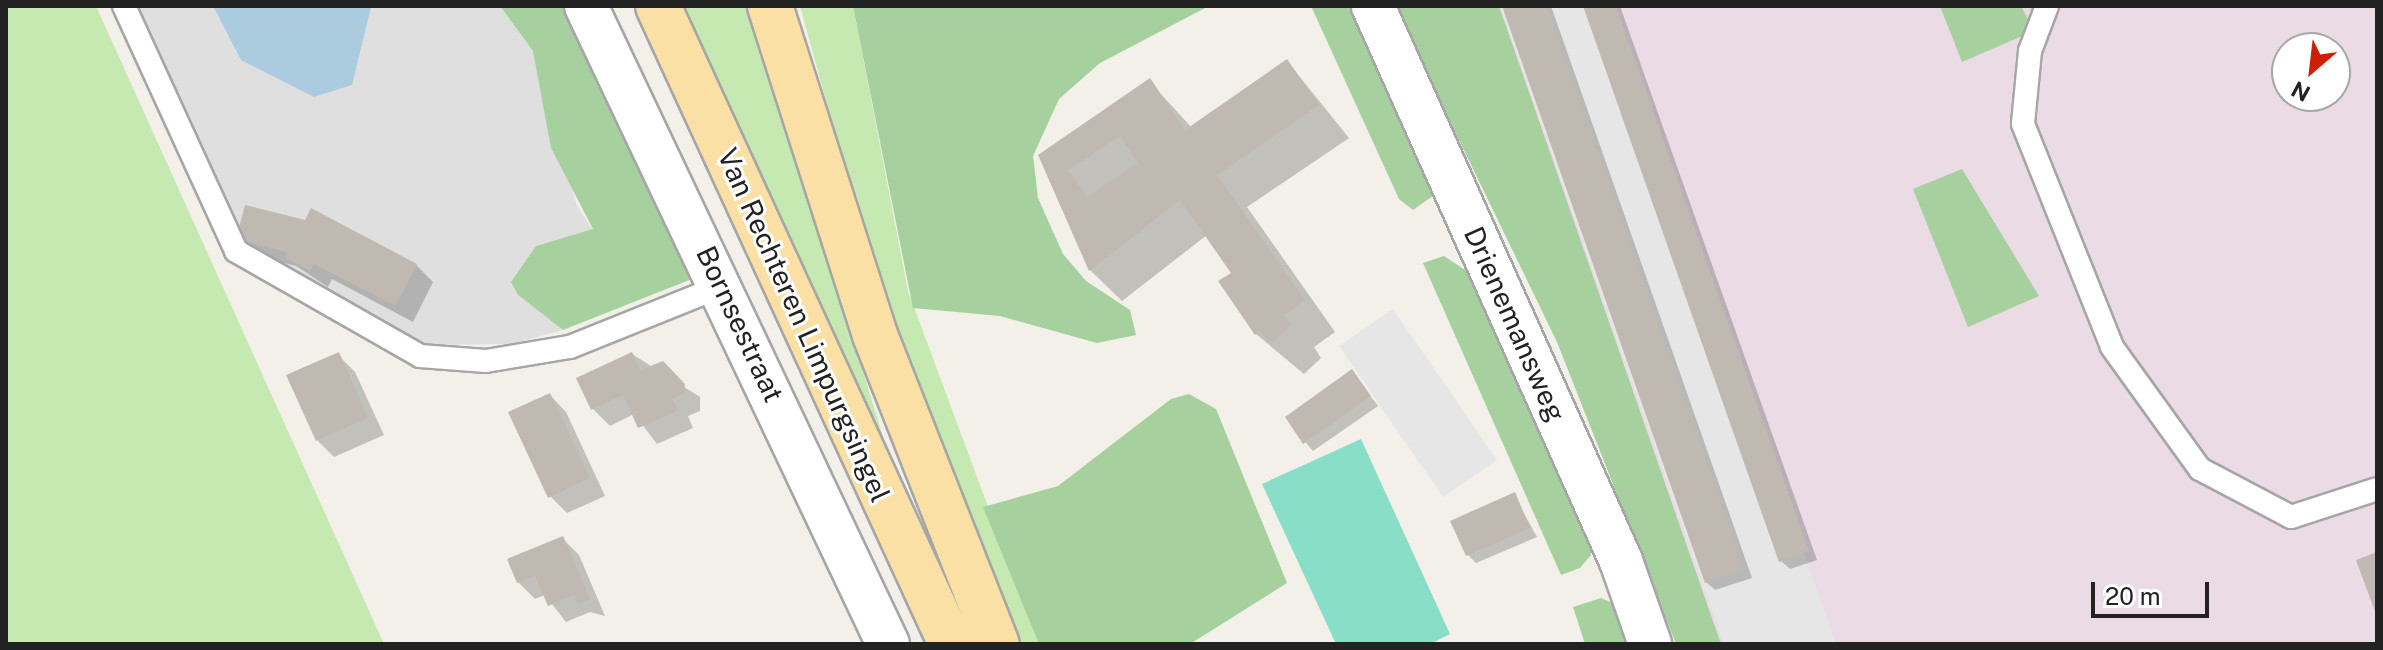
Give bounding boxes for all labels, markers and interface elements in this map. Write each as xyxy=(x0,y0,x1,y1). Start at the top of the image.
north arrow xyxy=(2271,32,2351,112)
text: N xyxy=(2287,76,2314,107)
street label: Van Rechteren Limpurgsingel xyxy=(711,143,897,507)
street label: Drienemansweg xyxy=(1457,221,1573,427)
street label: Bornsestraat xyxy=(689,241,791,407)
scale bar xyxy=(2095,566,2213,616)
text: 20 m xyxy=(2105,582,2161,610)

